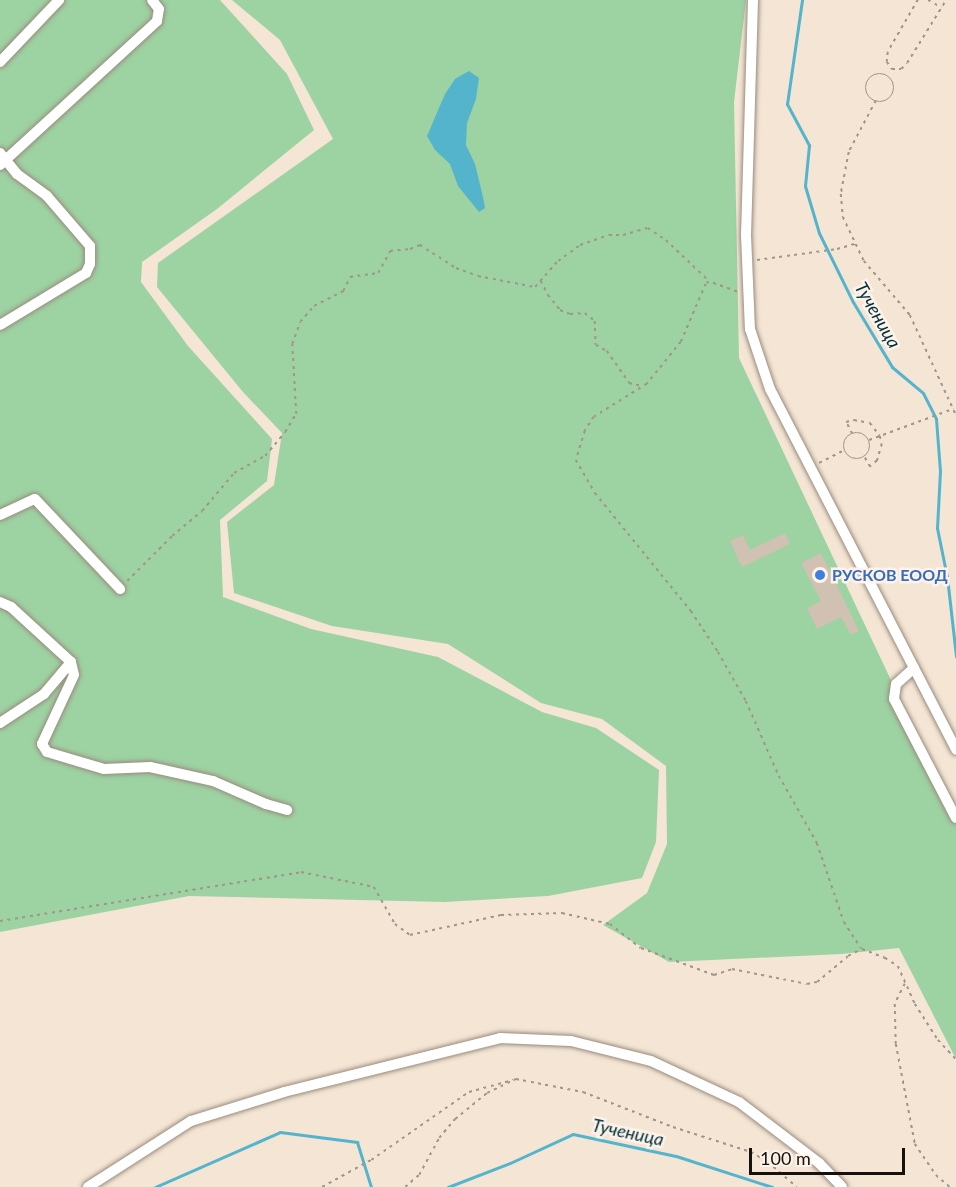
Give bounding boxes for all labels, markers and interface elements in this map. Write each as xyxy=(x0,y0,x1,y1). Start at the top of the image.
water label: Тученица xyxy=(850,278,906,352)
place label: РУСКОВ ЕООД xyxy=(832,565,948,585)
marker: РУСКОВ ЕООД xyxy=(813,568,827,582)
water label: Тученица xyxy=(590,1114,666,1150)
scale bar xyxy=(752,1136,908,1174)
text: 100 m xyxy=(760,1147,811,1169)

